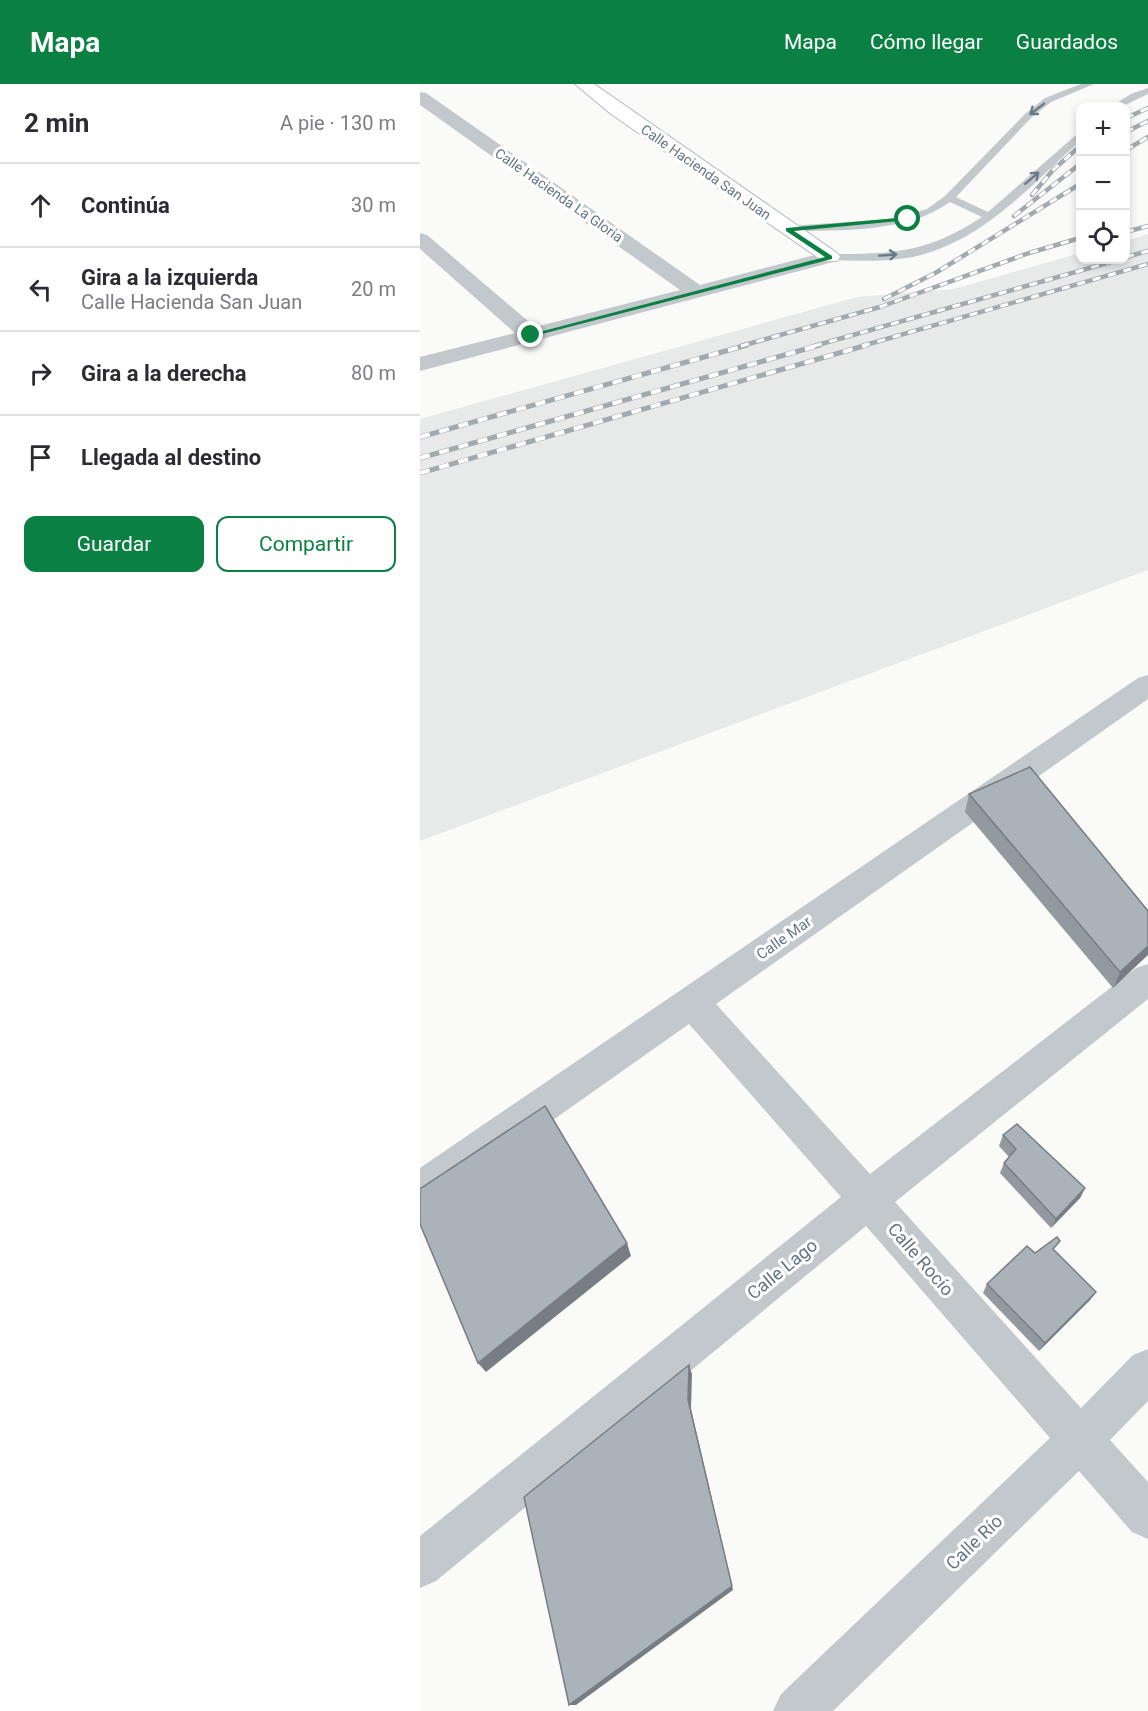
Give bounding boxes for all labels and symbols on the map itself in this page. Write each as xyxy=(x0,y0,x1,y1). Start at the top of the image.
one-way arrow xyxy=(1029,103,1045,115)
street label: Calle Hacienda San Juan xyxy=(638,121,774,223)
street label: Calle Hacienda La Gloria xyxy=(492,145,626,245)
one-way arrow xyxy=(1025,171,1040,185)
route start xyxy=(894,205,920,231)
one-way arrow xyxy=(878,249,898,260)
route end xyxy=(517,321,543,347)
street label: Calle Mar xyxy=(753,912,815,964)
street label: Calle Rocío xyxy=(884,1218,958,1300)
street label: Calle Lago xyxy=(743,1234,821,1304)
street label: Calle Río xyxy=(941,1510,1007,1574)

